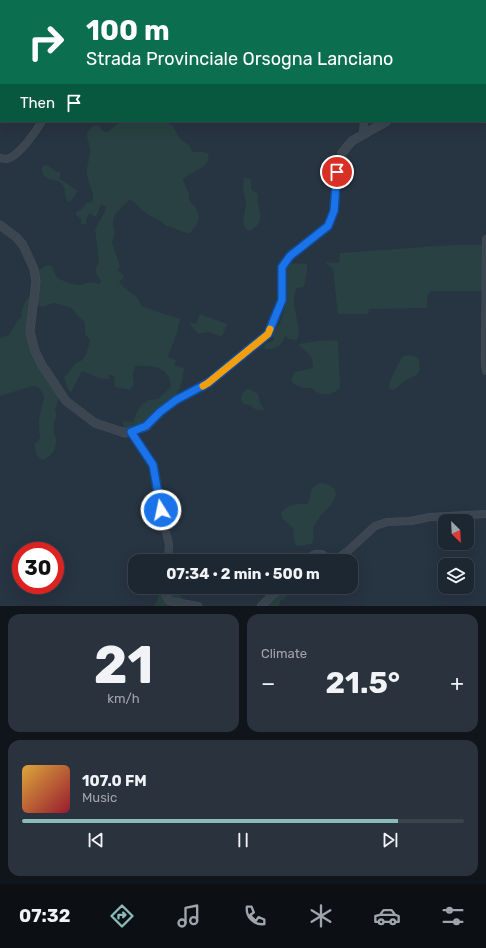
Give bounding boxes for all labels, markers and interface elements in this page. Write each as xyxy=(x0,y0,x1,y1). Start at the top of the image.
text: 100 m xyxy=(86,14,170,47)
icon: right xyxy=(20,16,72,68)
text: Strada Provinciale Orsogna Lanciano xyxy=(86,48,393,70)
icon: arrive xyxy=(63,92,85,114)
text: Then xyxy=(20,94,55,112)
pin xyxy=(320,155,354,189)
icon: arrive xyxy=(326,161,348,183)
position arrow xyxy=(140,489,182,531)
north arrow xyxy=(438,514,474,550)
map controls xyxy=(438,514,474,594)
speed limit sign: 30 xyxy=(12,542,64,594)
button: layers xyxy=(438,558,474,594)
text: 07:34 · 2 min · 500 m xyxy=(166,565,320,583)
text: 21 xyxy=(94,634,153,696)
text: Climate xyxy=(261,646,307,661)
text: 21.5° xyxy=(325,665,400,701)
text: − xyxy=(261,670,275,697)
text: + xyxy=(450,670,464,697)
text: km/h xyxy=(107,691,140,706)
text: 107.0 FM xyxy=(82,772,147,790)
text: Music xyxy=(82,790,117,805)
icon: previous xyxy=(85,829,107,851)
icon: pause xyxy=(232,829,254,851)
icon: next xyxy=(379,829,401,851)
icon: directions xyxy=(108,902,136,930)
icon: music xyxy=(175,902,203,930)
icon: phone xyxy=(241,902,269,930)
icon: climate xyxy=(307,902,335,930)
icon: car xyxy=(373,902,401,930)
icon: filters xyxy=(439,902,467,930)
text: 07:32 xyxy=(19,905,70,927)

